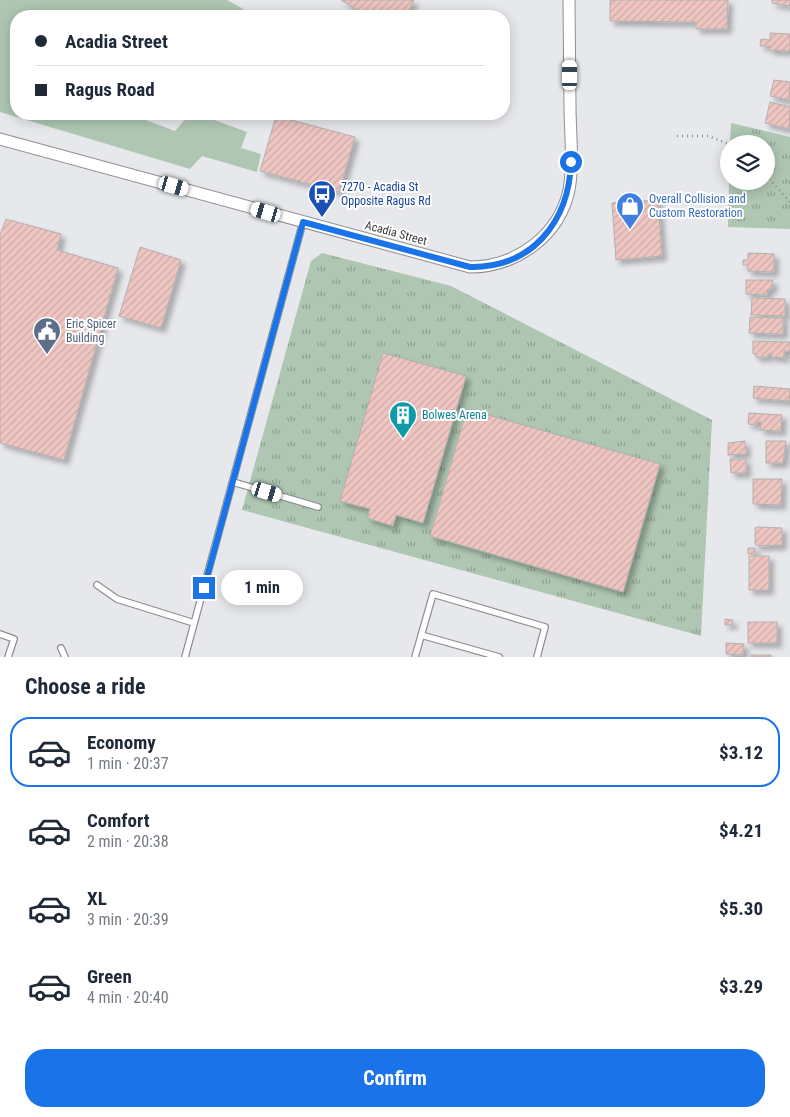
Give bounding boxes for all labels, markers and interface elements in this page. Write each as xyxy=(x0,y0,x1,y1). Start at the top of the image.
text: Acadia Street xyxy=(65,30,168,53)
car xyxy=(562,60,577,90)
text: Ragus Road xyxy=(65,78,155,101)
map controls xyxy=(720,135,775,190)
button: layers xyxy=(720,135,775,190)
route start xyxy=(560,151,582,173)
car xyxy=(157,175,190,197)
bus stop icon: 7270 - Acadia St Opposite Ragus Rd xyxy=(307,179,337,218)
place label: 7270 - Acadia St Opposite Ragus Rd xyxy=(341,180,431,208)
shop icon: Overall Collision and Custom Restoration xyxy=(615,191,645,230)
place label: Overall Collision and Custom Restoration xyxy=(649,192,746,220)
car xyxy=(249,201,282,223)
street label: Acadia Street xyxy=(363,218,429,248)
public building icon: Eric Spicer Building xyxy=(32,316,62,355)
place label: Eric Spicer Building xyxy=(66,317,117,345)
building icon: Bolwes Arena xyxy=(388,400,418,439)
place label: Bolwes Arena xyxy=(422,408,487,422)
car xyxy=(250,480,283,504)
callout: 1 min xyxy=(222,570,304,606)
route end xyxy=(193,577,215,599)
text: 1 min xyxy=(244,578,280,597)
text: Choose a ride xyxy=(25,674,146,699)
icon: car xyxy=(27,730,72,775)
text: Economy xyxy=(87,731,156,754)
text: $3.12 xyxy=(719,741,763,764)
text: 1 min · 20:37 xyxy=(87,754,169,773)
icon: car xyxy=(27,808,72,853)
text: Comfort xyxy=(87,809,150,832)
text: $4.21 xyxy=(719,819,763,842)
text: 2 min · 20:38 xyxy=(87,832,169,851)
icon: car xyxy=(27,886,72,931)
text: XL xyxy=(87,887,107,910)
text: $5.30 xyxy=(719,897,763,920)
text: 3 min · 20:39 xyxy=(87,910,169,929)
icon: car xyxy=(27,964,72,1009)
text: Green xyxy=(87,965,132,988)
text: $3.29 xyxy=(719,975,763,998)
text: 4 min · 20:40 xyxy=(87,988,169,1007)
button: Confirm xyxy=(25,1049,765,1107)

